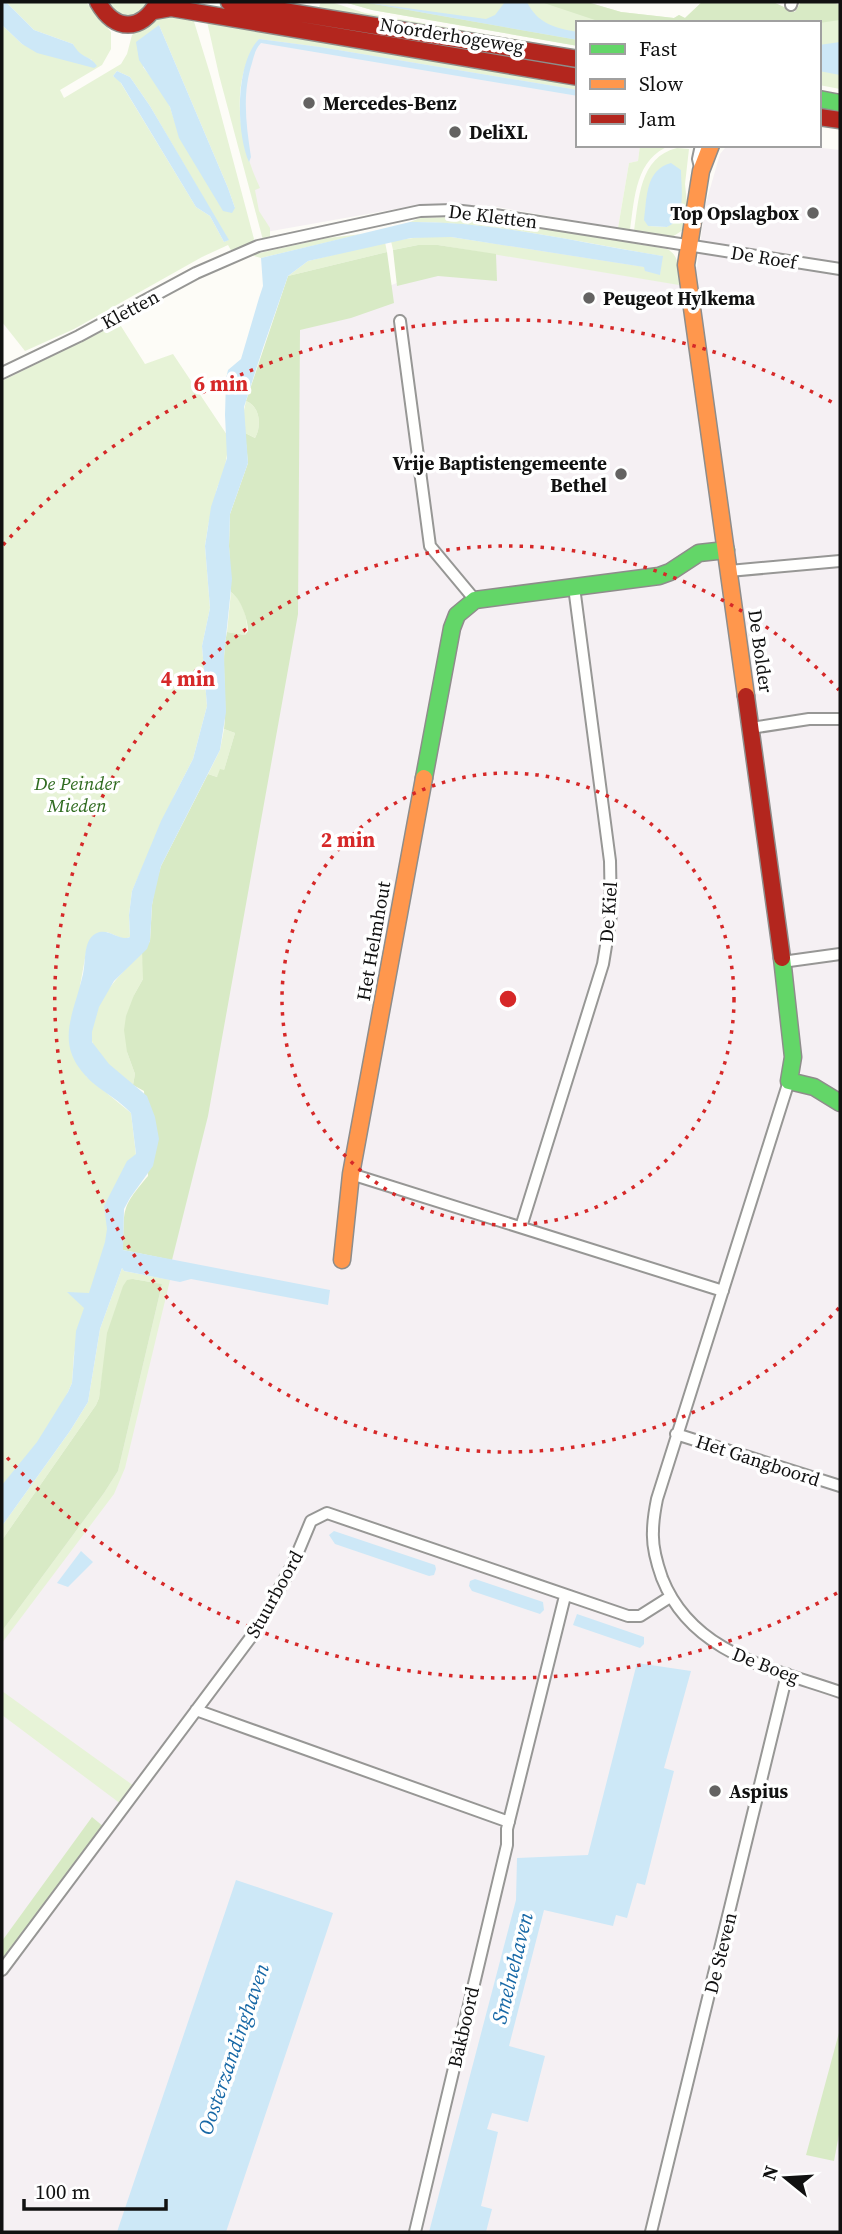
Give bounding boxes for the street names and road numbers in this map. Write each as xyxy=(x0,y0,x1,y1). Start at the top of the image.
street label: Noorderhogeweg xyxy=(378,11,526,59)
street label: De Kletten xyxy=(447,198,539,234)
street label: De Roef xyxy=(729,239,801,275)
street label: Kletten xyxy=(97,283,163,335)
street label: De Bolder xyxy=(742,608,780,694)
street label: Het Helmhout xyxy=(350,879,396,1003)
street label: De Kiel xyxy=(593,880,623,943)
street label: Het Gangboord xyxy=(693,1428,824,1492)
street label: Stuurboord xyxy=(239,1545,309,1642)
street label: De Boeg xyxy=(729,1640,803,1690)
street label: De Steven xyxy=(697,1909,743,1997)
street label: Bakboord xyxy=(441,1984,485,2070)

